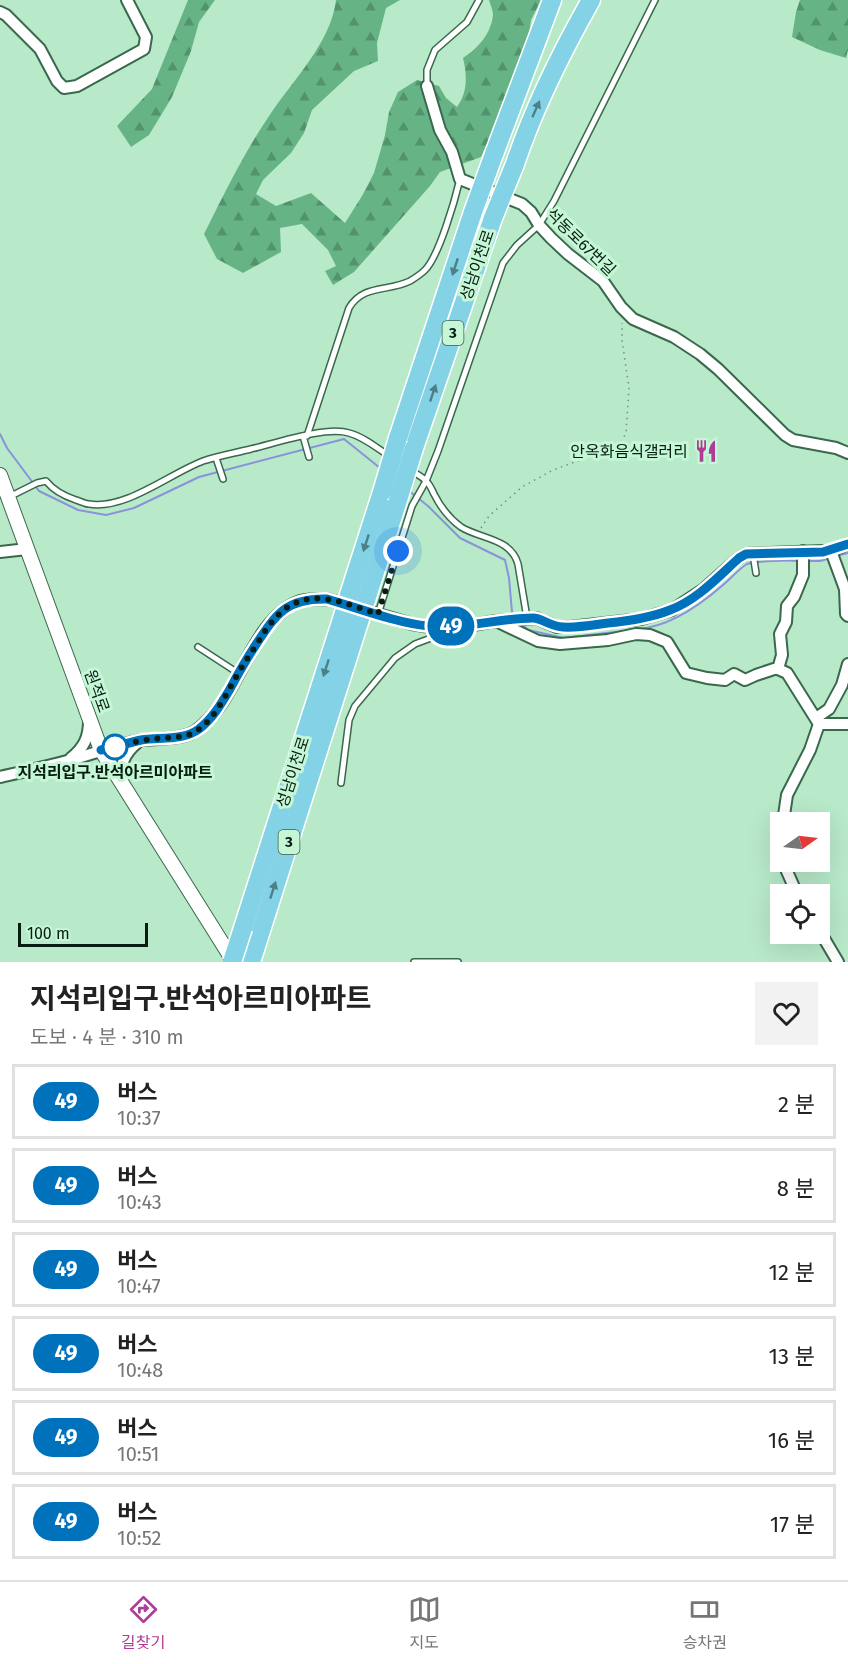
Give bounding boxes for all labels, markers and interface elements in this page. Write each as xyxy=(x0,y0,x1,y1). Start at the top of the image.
one-way arrow xyxy=(531,100,541,118)
street label: 석동로67번길 xyxy=(542,204,620,280)
street label: 성남이천로 xyxy=(456,227,498,303)
one-way arrow xyxy=(449,258,459,276)
road number: 3 xyxy=(442,321,464,345)
one-way arrow xyxy=(429,384,439,402)
restaurant icon: 안옥화음식갤러리 xyxy=(693,438,719,464)
place label: 안옥화음식갤러리 xyxy=(570,442,688,461)
one-way arrow xyxy=(361,534,370,552)
your location xyxy=(383,536,413,566)
line badge: 49 xyxy=(424,606,478,646)
text: 49 xyxy=(439,613,463,639)
one-way arrow xyxy=(321,659,330,677)
street label: 원적로 xyxy=(81,667,114,715)
marker: 지석리입구.반석아르미아파트 xyxy=(102,734,128,760)
street label: 성남이천로 xyxy=(273,734,313,810)
place label: 지석리입구.반석아르미아파트 xyxy=(17,763,213,782)
north arrow xyxy=(770,812,830,872)
map controls xyxy=(770,812,830,944)
road number: 3 xyxy=(278,830,300,854)
one-way arrow xyxy=(269,881,279,899)
button: locate xyxy=(770,884,830,944)
scale bar xyxy=(18,920,148,947)
text: 100 m xyxy=(27,924,70,943)
text: 지석리입구.반석아르미아파트 xyxy=(30,982,372,1015)
button: heart xyxy=(755,982,818,1045)
text: 도보 · 4 분 · 310 m xyxy=(30,1025,184,1049)
text: 버스 xyxy=(117,1079,157,1106)
text: 49 xyxy=(54,1088,78,1114)
text: 2 분 xyxy=(778,1091,815,1118)
text: 10:37 xyxy=(117,1106,161,1130)
text: 버스 xyxy=(117,1163,157,1190)
text: 49 xyxy=(54,1172,78,1198)
text: 8 분 xyxy=(777,1175,815,1202)
text: 10:43 xyxy=(117,1190,162,1214)
text: 버스 xyxy=(117,1247,157,1274)
text: 49 xyxy=(54,1256,78,1282)
text: 12 분 xyxy=(769,1259,815,1286)
text: 10:47 xyxy=(117,1274,161,1298)
text: 버스 xyxy=(117,1331,157,1358)
text: 49 xyxy=(54,1340,78,1366)
text: 13 분 xyxy=(768,1343,815,1370)
text: 10:48 xyxy=(117,1358,163,1382)
text: 버스 xyxy=(117,1415,157,1442)
text: 49 xyxy=(54,1424,78,1450)
text: 16 분 xyxy=(768,1427,815,1454)
text: 10:51 xyxy=(117,1442,159,1466)
text: 버스 xyxy=(117,1499,157,1526)
text: 49 xyxy=(54,1508,78,1534)
text: 17 분 xyxy=(770,1511,815,1538)
text: 10:52 xyxy=(117,1526,161,1550)
tab: 길찾기 xyxy=(121,1593,165,1653)
tab: 지도 xyxy=(408,1593,441,1653)
tab: 승차권 xyxy=(683,1593,727,1653)

